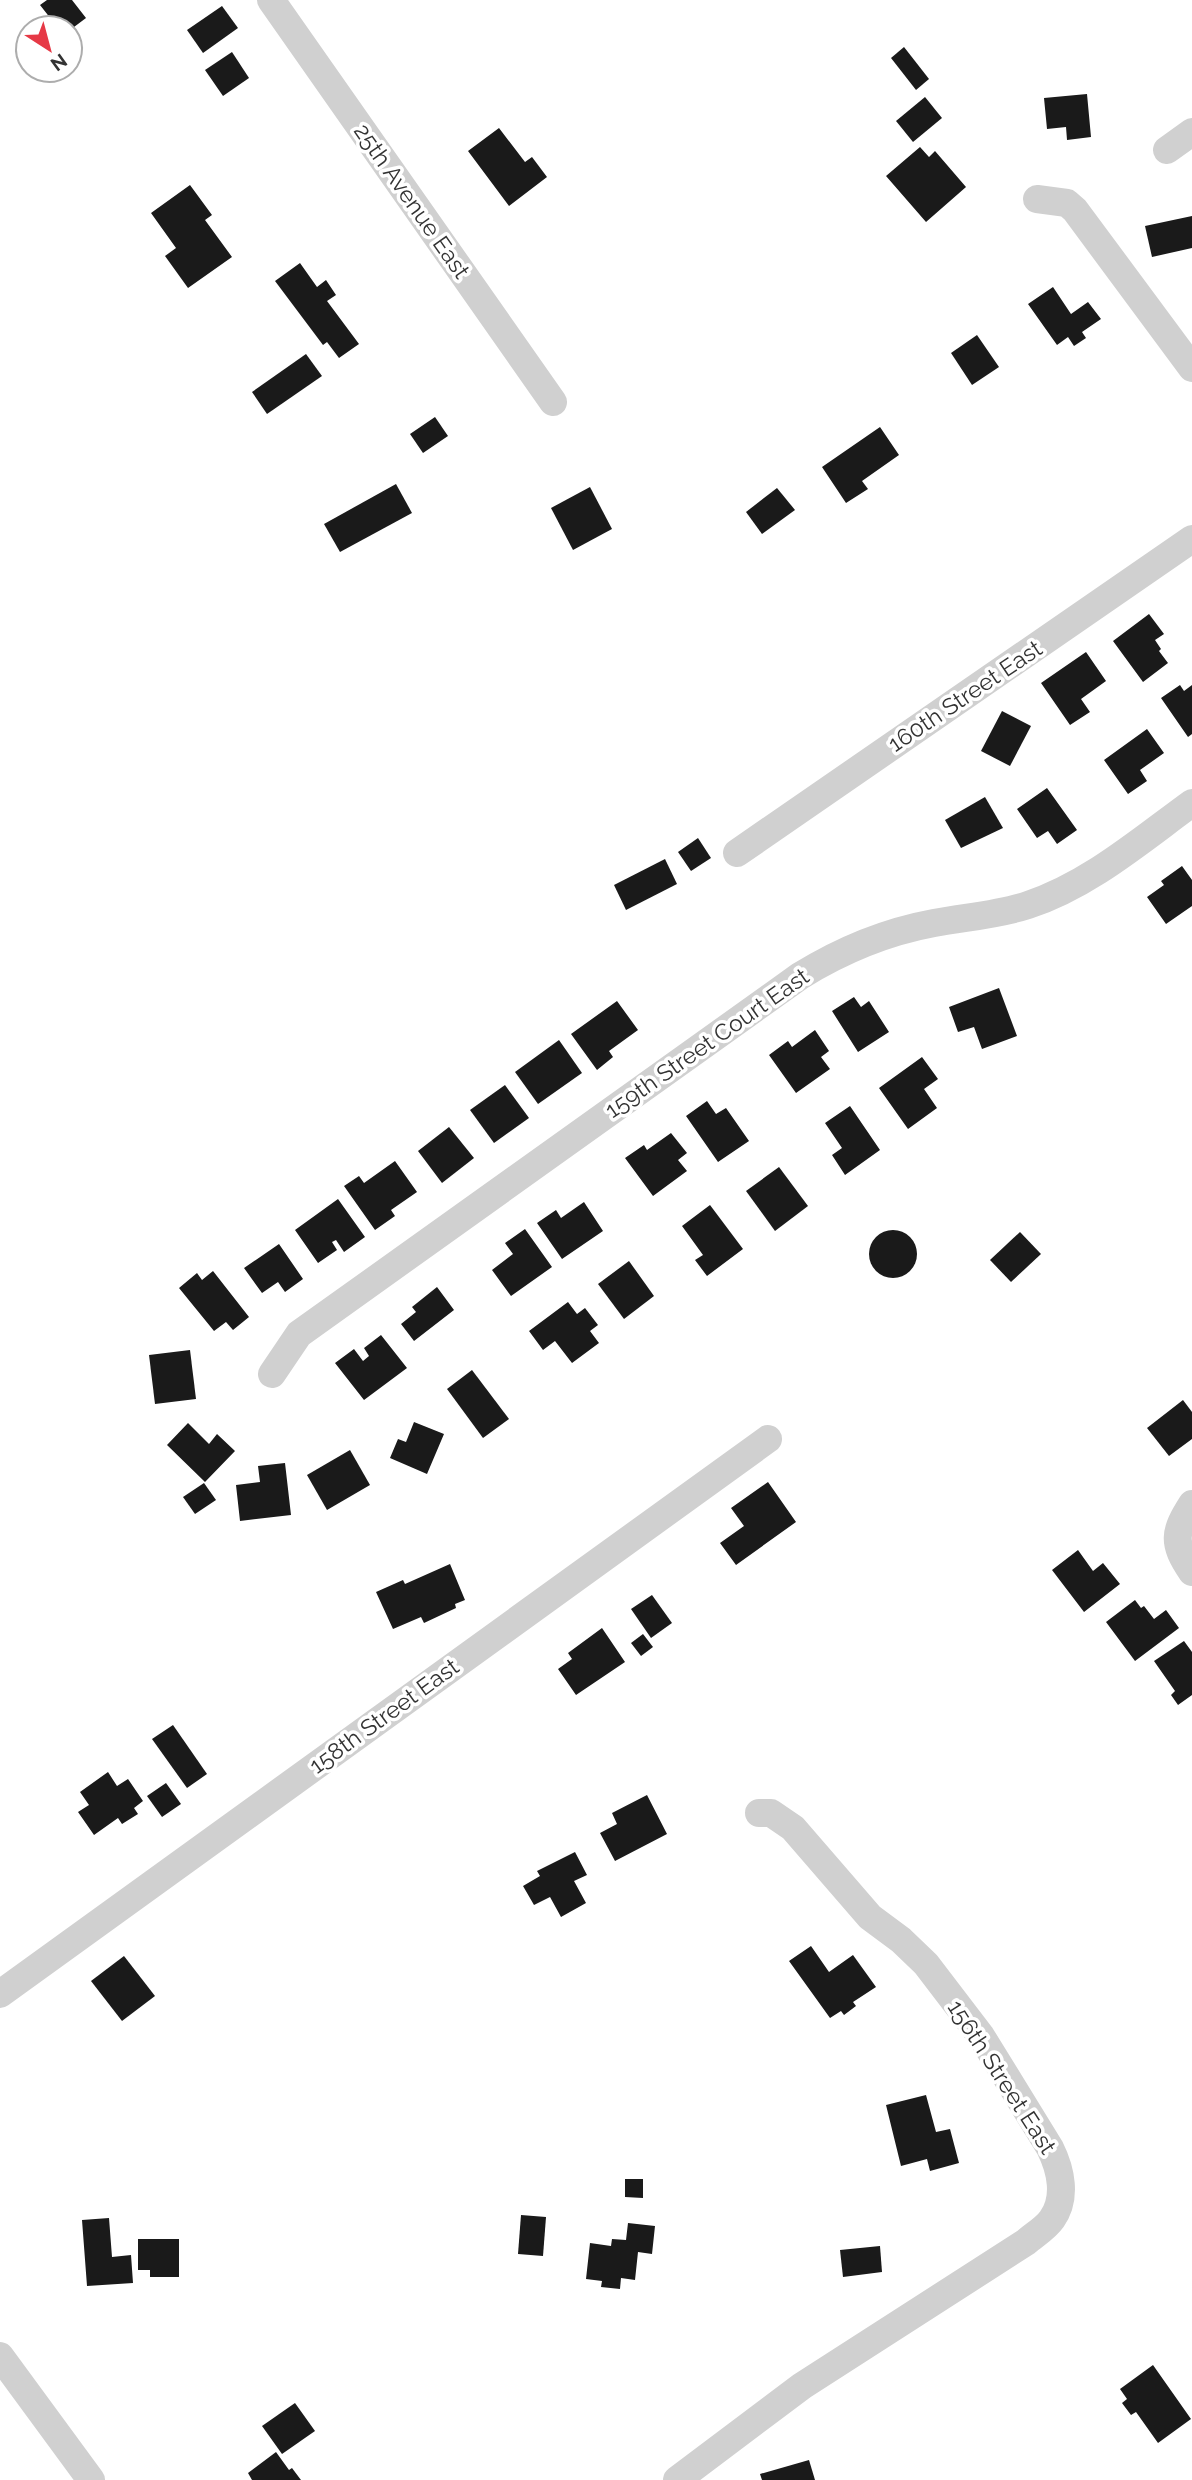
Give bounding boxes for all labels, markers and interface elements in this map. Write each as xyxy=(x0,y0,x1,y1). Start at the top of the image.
north arrow xyxy=(14,14,84,84)
text: N xyxy=(47,50,71,76)
street label: 25th Avenue East xyxy=(349,118,476,284)
street label: 160th Street East xyxy=(883,634,1047,757)
street label: 159th Street Court East xyxy=(600,962,814,1123)
street label: 158th Street East xyxy=(304,1652,464,1779)
street label: 156th Street East xyxy=(943,1995,1062,2159)

